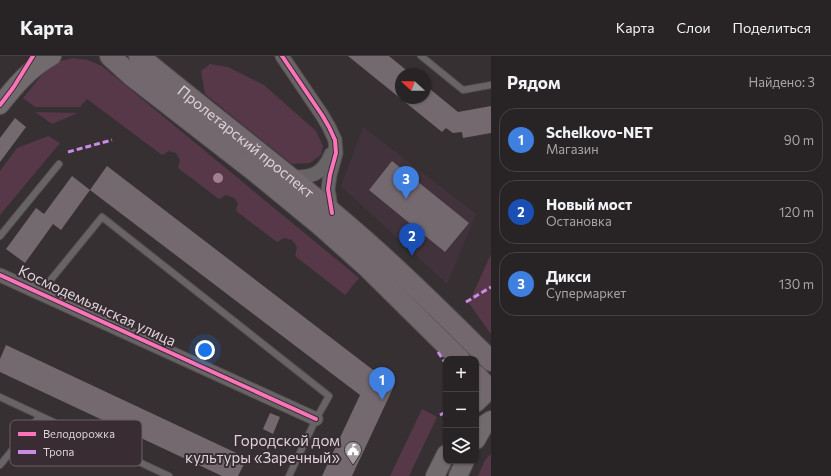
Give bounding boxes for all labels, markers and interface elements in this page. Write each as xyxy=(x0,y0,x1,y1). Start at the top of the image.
text: Карта xyxy=(20,16,73,39)
text: Карта xyxy=(616,19,654,36)
text: Слои xyxy=(676,19,711,36)
text: Поделиться xyxy=(733,19,811,36)
north arrow xyxy=(395,68,431,104)
text: Рядом xyxy=(507,72,561,93)
text: Найдено: 3 xyxy=(748,74,815,90)
street label: Пролетарский проспект xyxy=(174,81,318,201)
text: Schelkovo-NET xyxy=(546,123,653,141)
text: 1 xyxy=(518,132,524,148)
text: 90 m xyxy=(784,132,814,148)
text: Магазин xyxy=(546,141,599,157)
pin: 3 xyxy=(393,166,419,199)
text: Новый мост xyxy=(546,195,632,213)
text: 2 xyxy=(517,204,525,220)
text: 120 m xyxy=(779,204,814,220)
text: Остановка xyxy=(546,213,612,229)
pin: 2 xyxy=(399,223,425,256)
street label: Космодемьянская улица xyxy=(16,261,179,350)
text: Дикси xyxy=(546,267,591,285)
text: 3 xyxy=(517,276,525,292)
text: 130 m xyxy=(779,276,814,292)
text: Супермаркет xyxy=(546,285,626,301)
your location xyxy=(195,340,215,360)
map controls xyxy=(443,356,479,464)
button: + xyxy=(443,356,479,392)
pin: 1 xyxy=(369,367,395,400)
button: − xyxy=(443,392,479,428)
legend xyxy=(10,420,142,466)
text: Велодорожка xyxy=(43,427,115,440)
button: layers xyxy=(443,428,479,464)
place label: Городской дом культуры «Заречный» xyxy=(185,431,340,466)
public building icon: Городской дом культуры «Заречный» xyxy=(343,440,363,465)
text: Тропа xyxy=(43,445,74,458)

